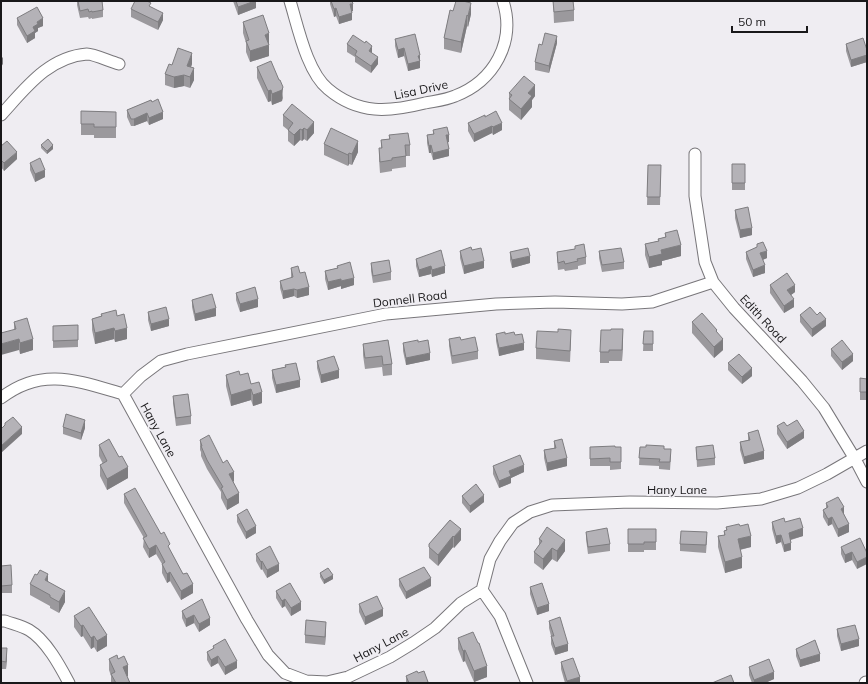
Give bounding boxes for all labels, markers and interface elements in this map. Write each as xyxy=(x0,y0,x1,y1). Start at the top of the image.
scale bar xyxy=(732,8,807,34)
text: 50 m xyxy=(738,14,766,29)
street label: Lisa Drive xyxy=(393,76,449,103)
street label: Donnell Road xyxy=(372,287,448,310)
street label: Edith Road xyxy=(737,291,790,346)
street label: Hany Lane xyxy=(137,400,180,460)
street label: Hany Lane xyxy=(647,482,707,497)
street label: Hany Lane xyxy=(351,624,411,665)

